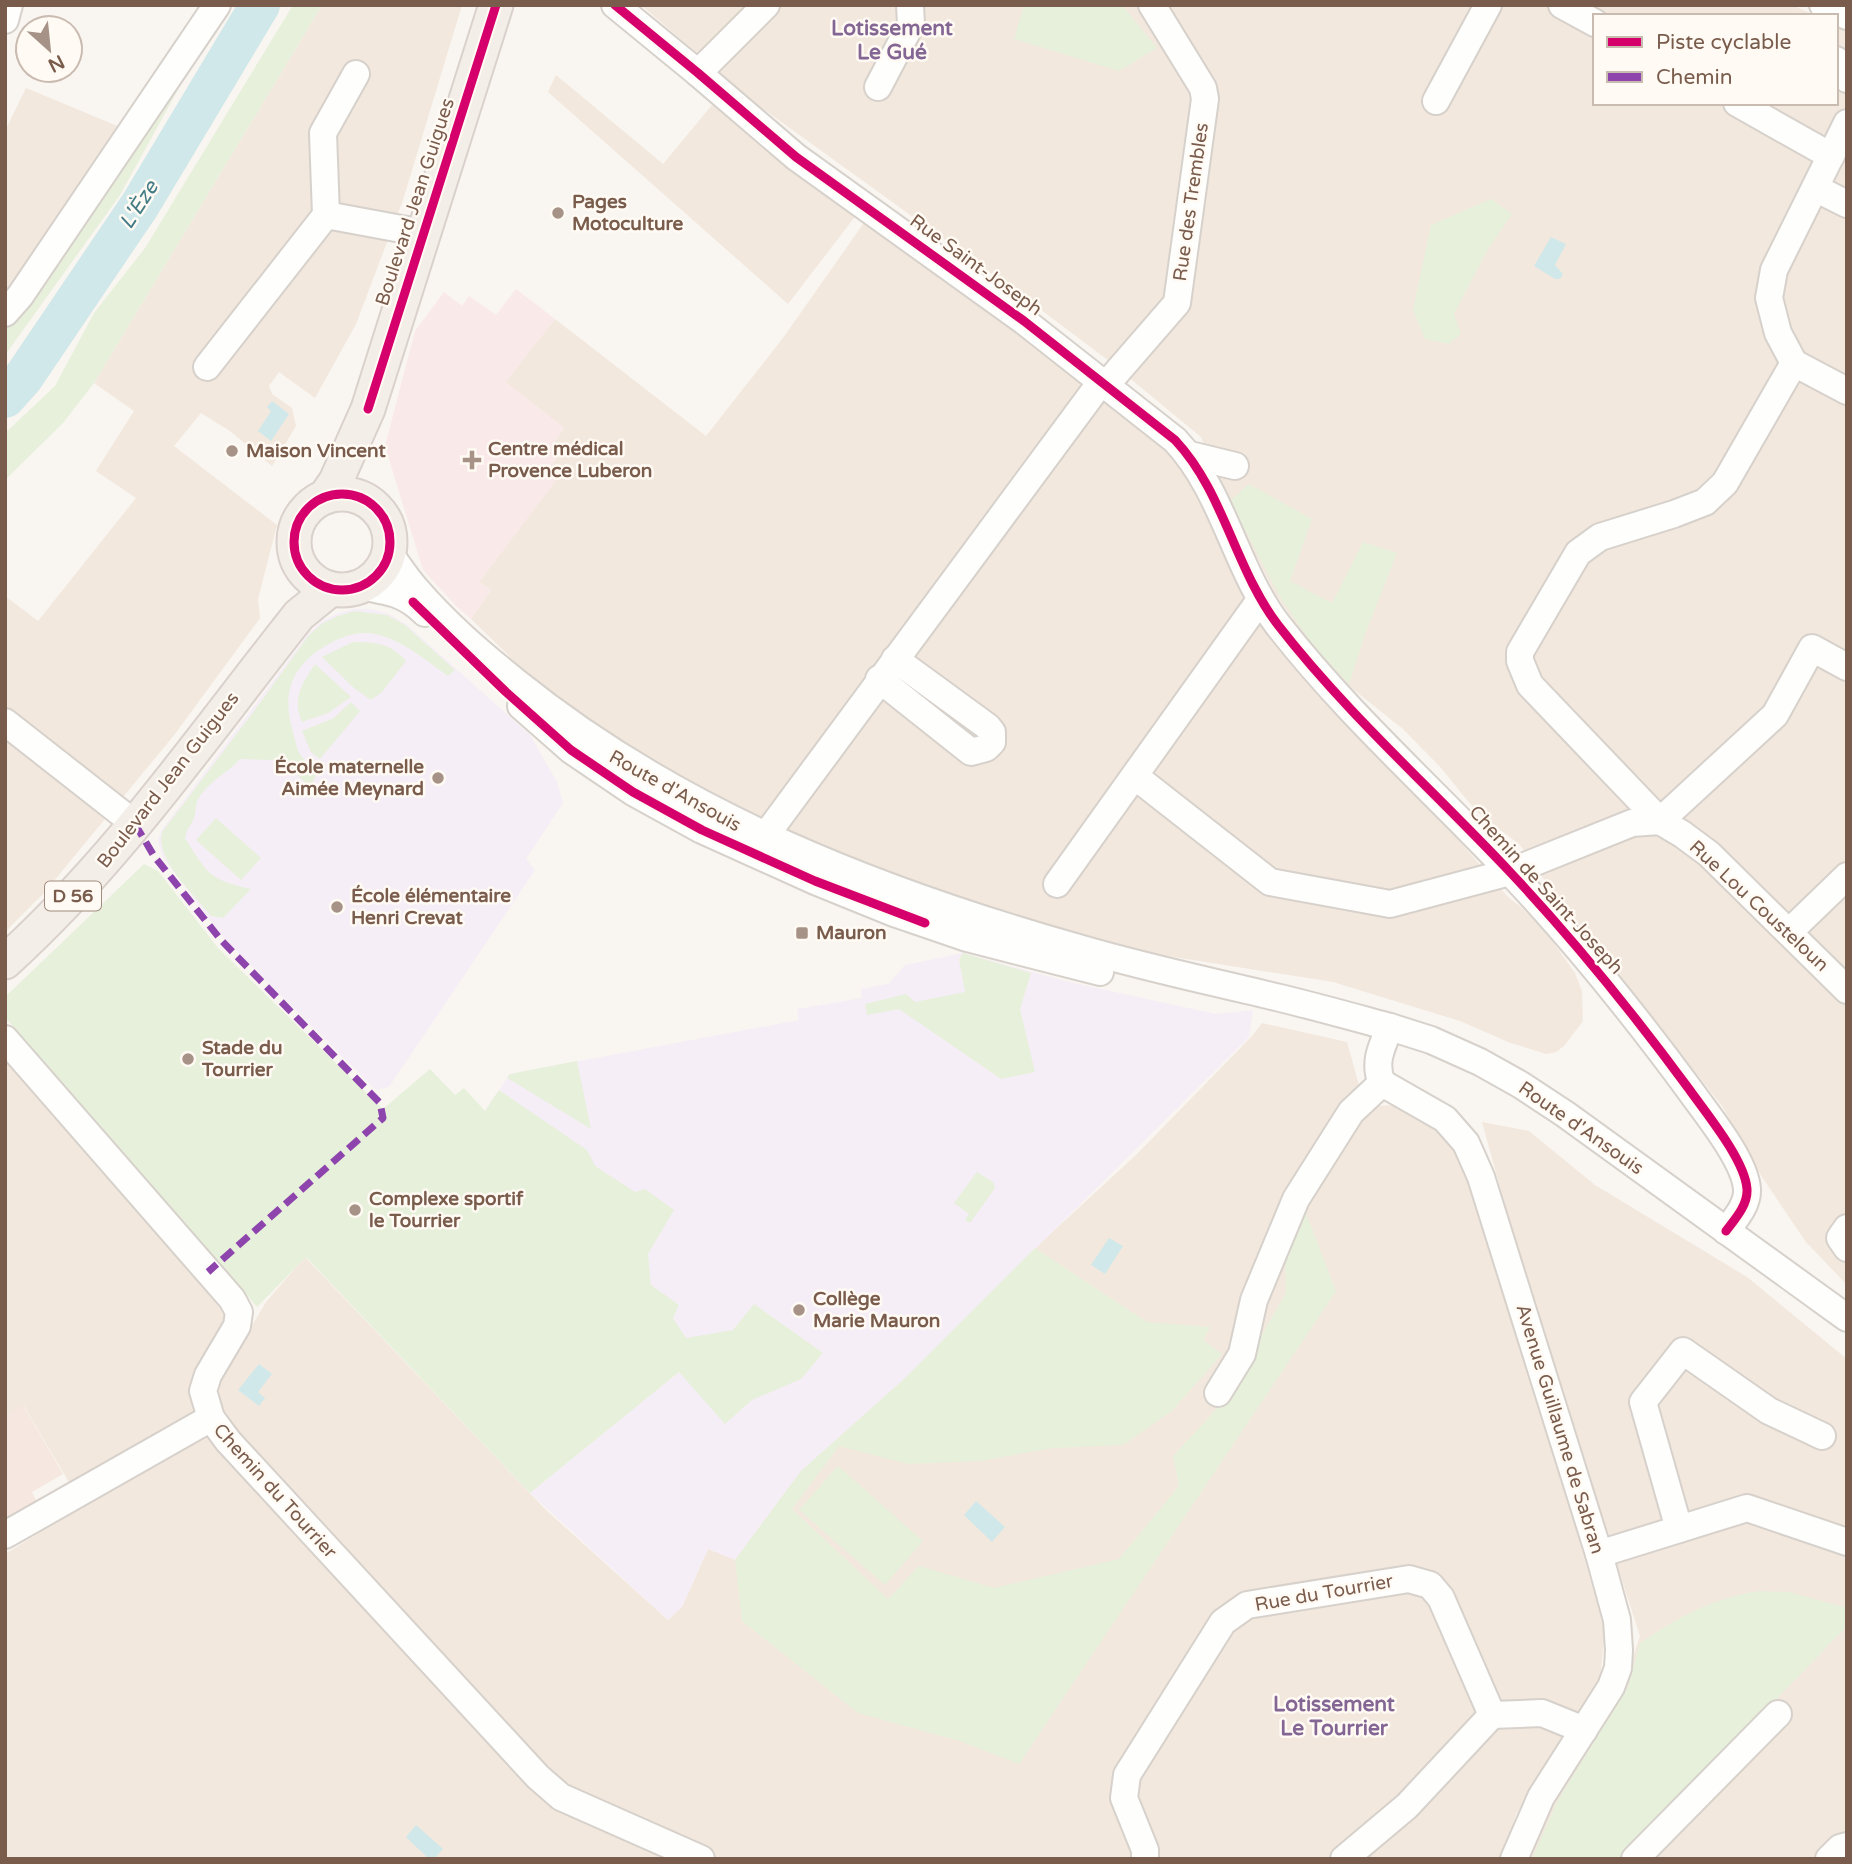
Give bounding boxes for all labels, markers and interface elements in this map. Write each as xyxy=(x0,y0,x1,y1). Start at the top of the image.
north arrow xyxy=(14,14,84,84)
legend xyxy=(1593,14,1838,105)
district label: Lotissement Le Gué xyxy=(831,16,953,65)
text: Piste cyclable xyxy=(1656,30,1791,55)
text: N xyxy=(44,50,68,77)
text: Chemin xyxy=(1656,65,1733,90)
street label: Boulevard Jean Guigues xyxy=(371,95,459,309)
street label: Rue des Trembles xyxy=(1169,121,1213,283)
water label: L'Èze xyxy=(114,175,164,234)
place label: Pages Motoculture xyxy=(572,191,683,235)
marker: Pages Motoculture xyxy=(550,205,566,221)
street label: Rue Saint-Joseph xyxy=(906,210,1046,320)
place label: Centre médical Provence Luberon xyxy=(488,438,652,482)
place label: Maison Vincent xyxy=(246,440,386,462)
marker: Maison Vincent xyxy=(224,443,240,459)
marker: Centre médical Provence Luberon xyxy=(462,450,482,470)
street label: Boulevard Jean Guigues xyxy=(93,688,243,872)
street label: Route d'Ansouis xyxy=(605,746,745,836)
place label: École maternelle Aimée Meynard xyxy=(275,755,424,801)
marker: École maternelle Aimée Meynard xyxy=(430,770,446,786)
street label: Chemin de Saint-Joseph xyxy=(1464,801,1628,979)
street label: Rue Lou Cousteloun xyxy=(1685,836,1833,976)
road number: D 56 xyxy=(45,882,101,911)
place label: École élémentaire Henri Crevat xyxy=(351,884,511,929)
marker: École élémentaire Henri Crevat xyxy=(329,899,345,915)
place label: Mauron xyxy=(816,922,887,944)
marker: Mauron xyxy=(794,925,810,941)
place label: Stade du Tourrier xyxy=(201,1037,282,1081)
marker: Stade du Tourrier xyxy=(180,1051,196,1067)
street label: Route d'Ansouis xyxy=(1514,1077,1648,1179)
place label: Complexe sportif le Tourrier xyxy=(369,1188,524,1232)
marker: Complexe sportif le Tourrier xyxy=(347,1202,363,1218)
place label: Collège Marie Mauron xyxy=(813,1288,940,1332)
street label: Avenue Guillaume de Sabran xyxy=(1511,1301,1609,1557)
marker: Collège Marie Mauron xyxy=(791,1302,807,1318)
street label: Chemin du Tourrier xyxy=(209,1419,342,1563)
street label: Rue du Tourrier xyxy=(1253,1570,1396,1616)
district label: Lotissement Le Tourrier xyxy=(1273,1692,1395,1741)

